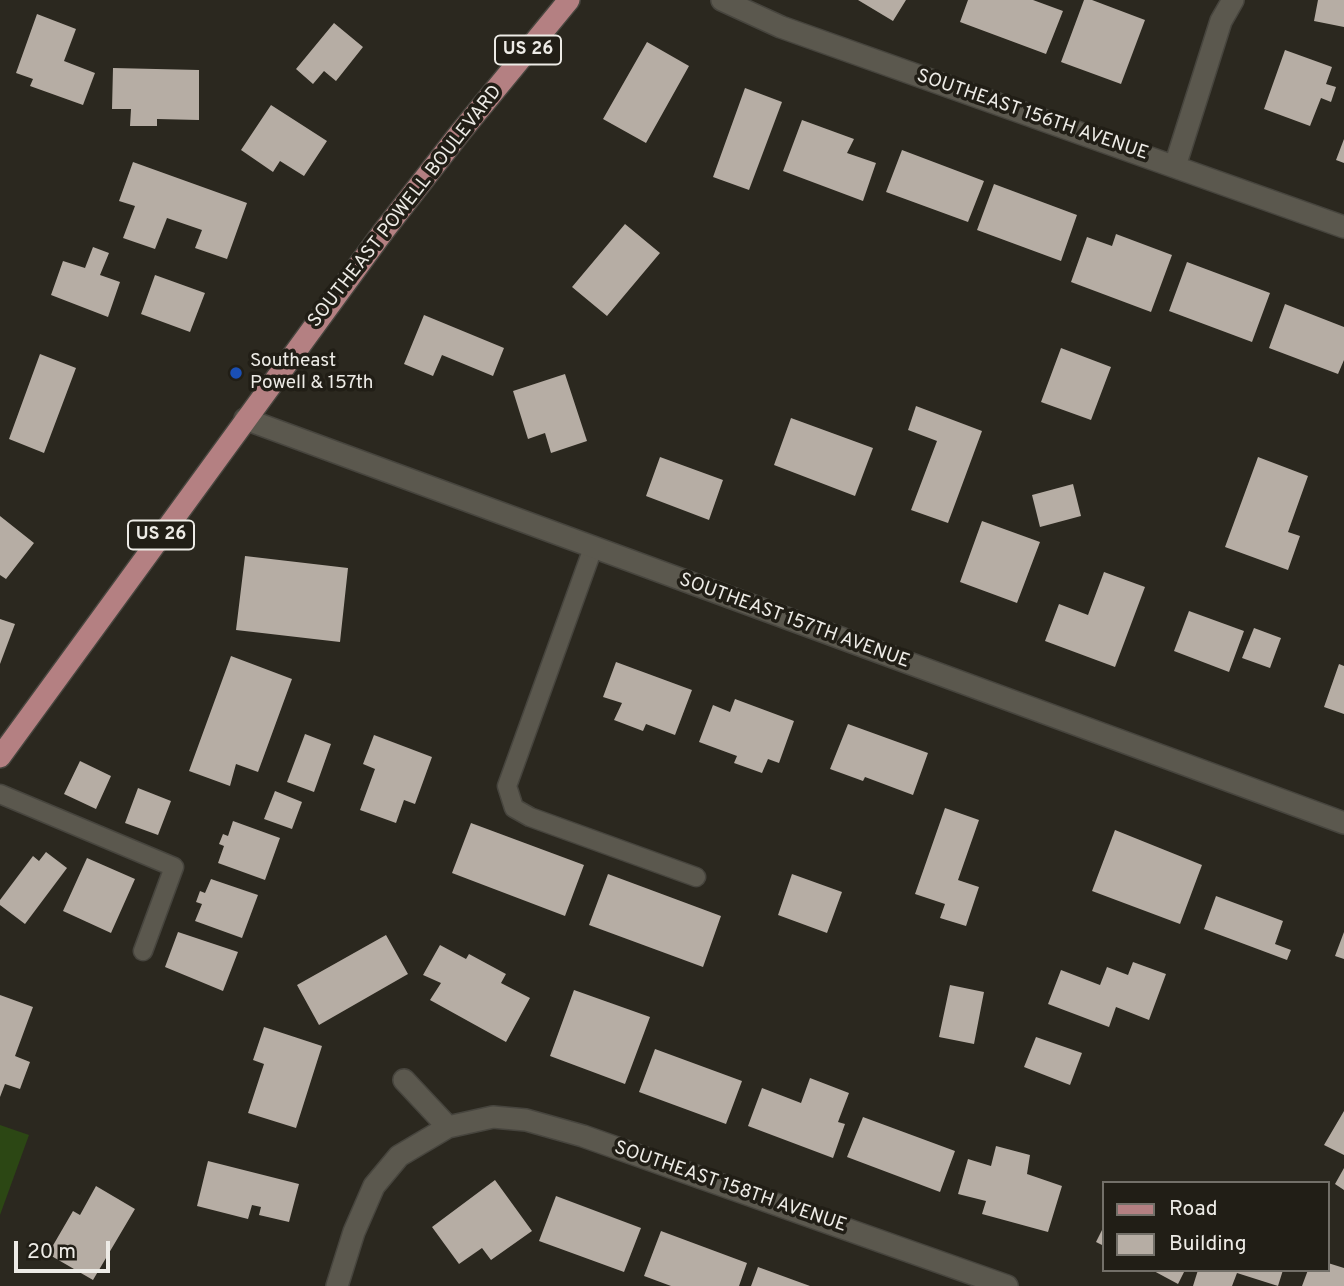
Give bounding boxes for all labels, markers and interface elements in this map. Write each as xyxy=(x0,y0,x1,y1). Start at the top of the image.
road number: US 26 xyxy=(495,36,561,64)
street label: SOUTHEAST 156TH AVENUE xyxy=(913,66,1151,166)
street label: SOUTHEAST POWELL BOULEVARD xyxy=(304,81,508,333)
place label: Southeast Powell & 157th xyxy=(250,351,373,395)
marker: Southeast Powell & 157th xyxy=(228,365,244,381)
road number: US 26 xyxy=(128,520,194,550)
street label: SOUTHEAST 157TH AVENUE xyxy=(676,570,912,674)
street label: SOUTHEAST 158TH AVENUE xyxy=(611,1137,849,1239)
legend xyxy=(1102,1181,1330,1272)
text: Road xyxy=(1169,1196,1218,1223)
scale bar xyxy=(18,1226,114,1270)
text: Building xyxy=(1169,1231,1247,1258)
text: 20 m xyxy=(27,1239,76,1266)

